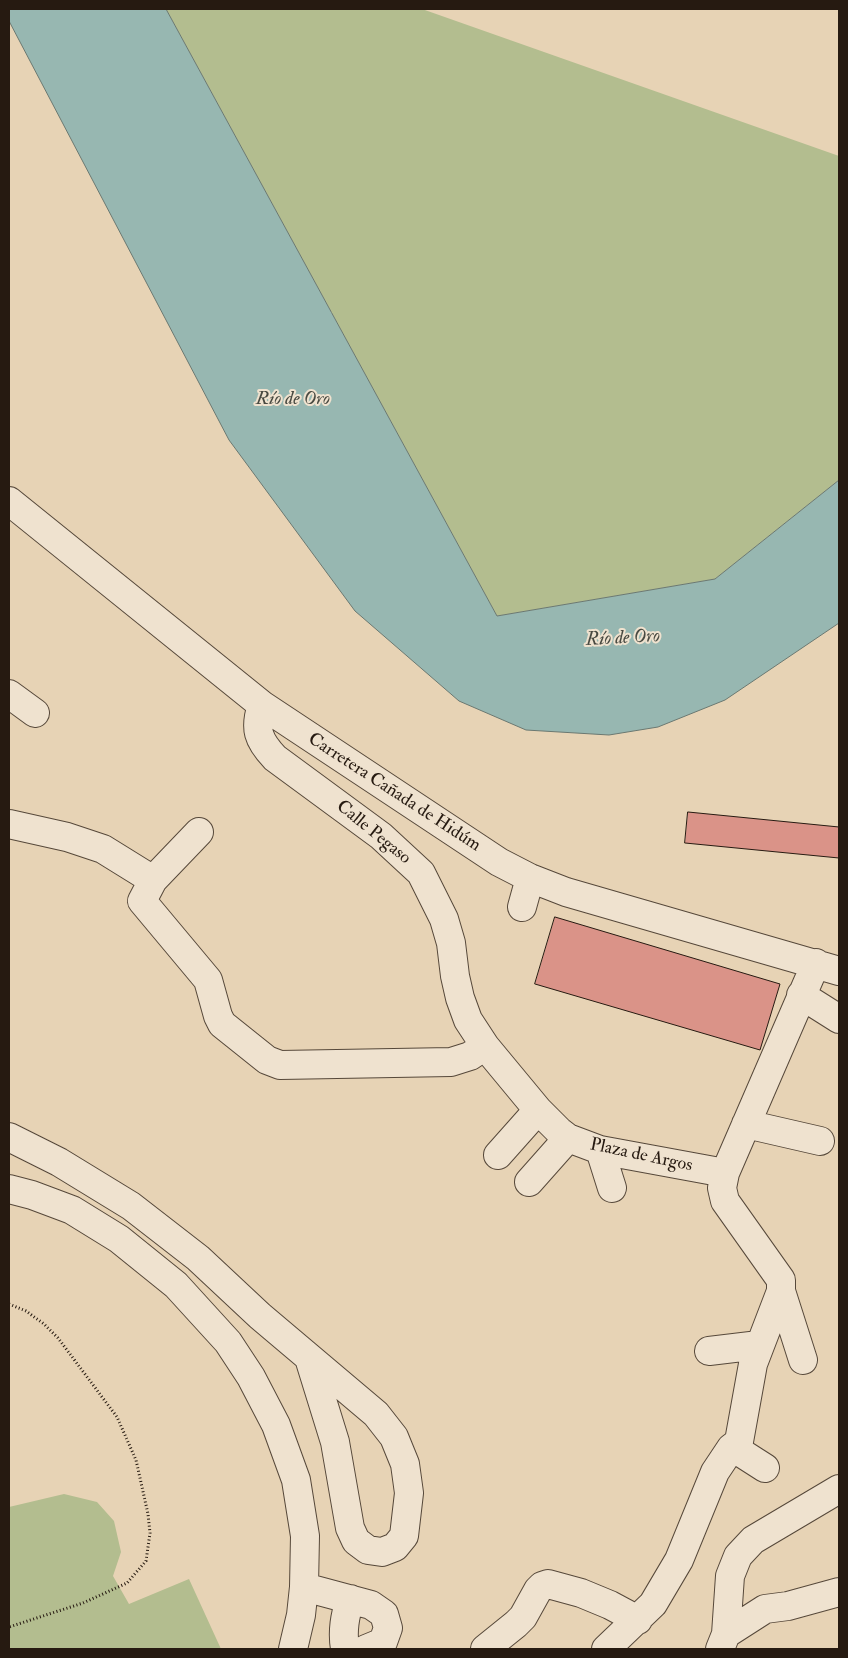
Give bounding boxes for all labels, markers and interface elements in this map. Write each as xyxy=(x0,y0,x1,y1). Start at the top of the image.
water label: Río de Oro xyxy=(256,389,330,411)
water label: Río de Oro xyxy=(585,626,661,652)
street label: Carretera Cañada de Hidúm xyxy=(304,729,484,857)
street label: Calle Pegaso xyxy=(331,796,415,870)
street label: Plaza de Argos xyxy=(588,1135,694,1177)

